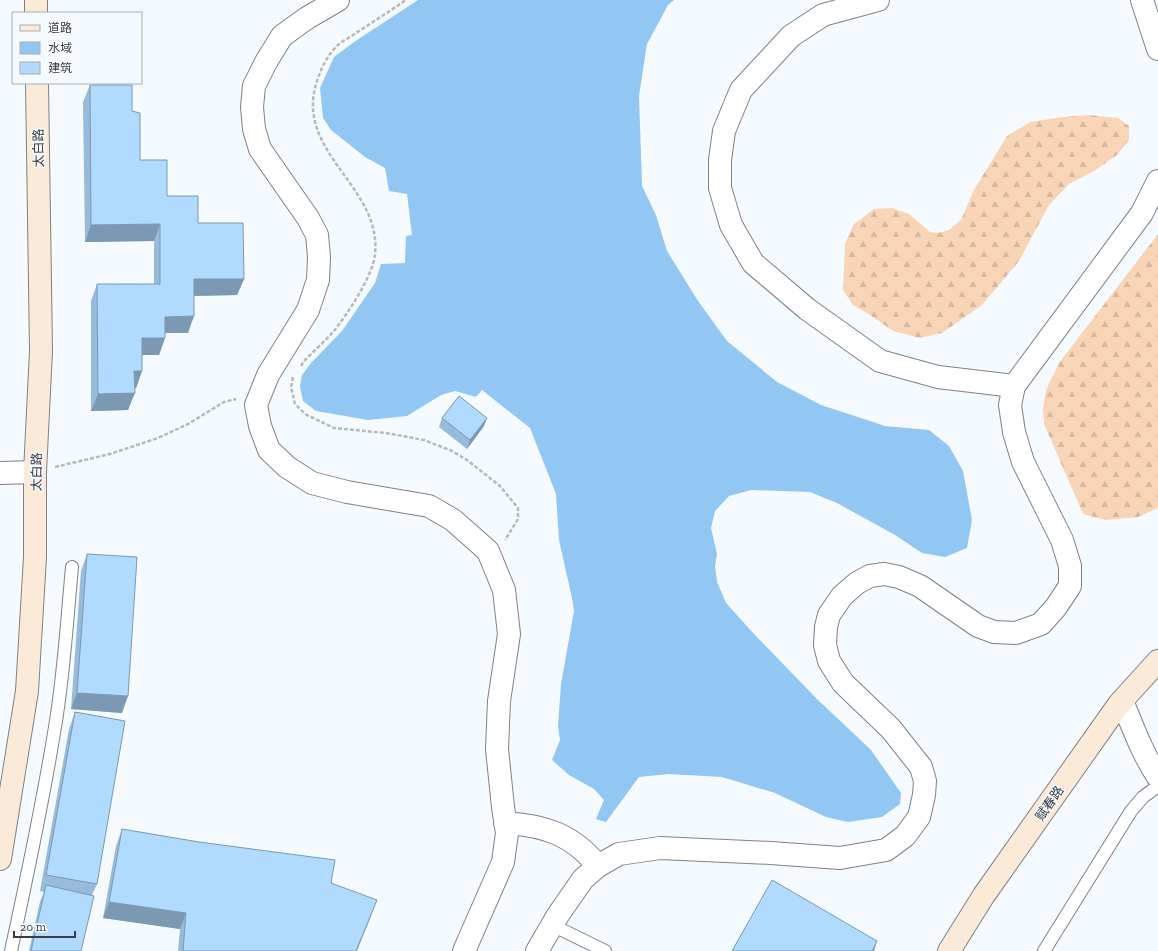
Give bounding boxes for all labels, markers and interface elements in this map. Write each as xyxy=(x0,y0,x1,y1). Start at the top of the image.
legend xyxy=(12,12,142,84)
text: 道路 xyxy=(48,21,72,35)
text: 水域 xyxy=(48,41,72,55)
text: 建筑 xyxy=(48,61,72,75)
street label: 太白路 xyxy=(31,128,46,168)
street label: 太白路 xyxy=(29,452,44,492)
street label: 赋春路 xyxy=(1032,783,1067,824)
scale bar xyxy=(14,913,75,939)
text: 20 m xyxy=(20,920,47,934)

